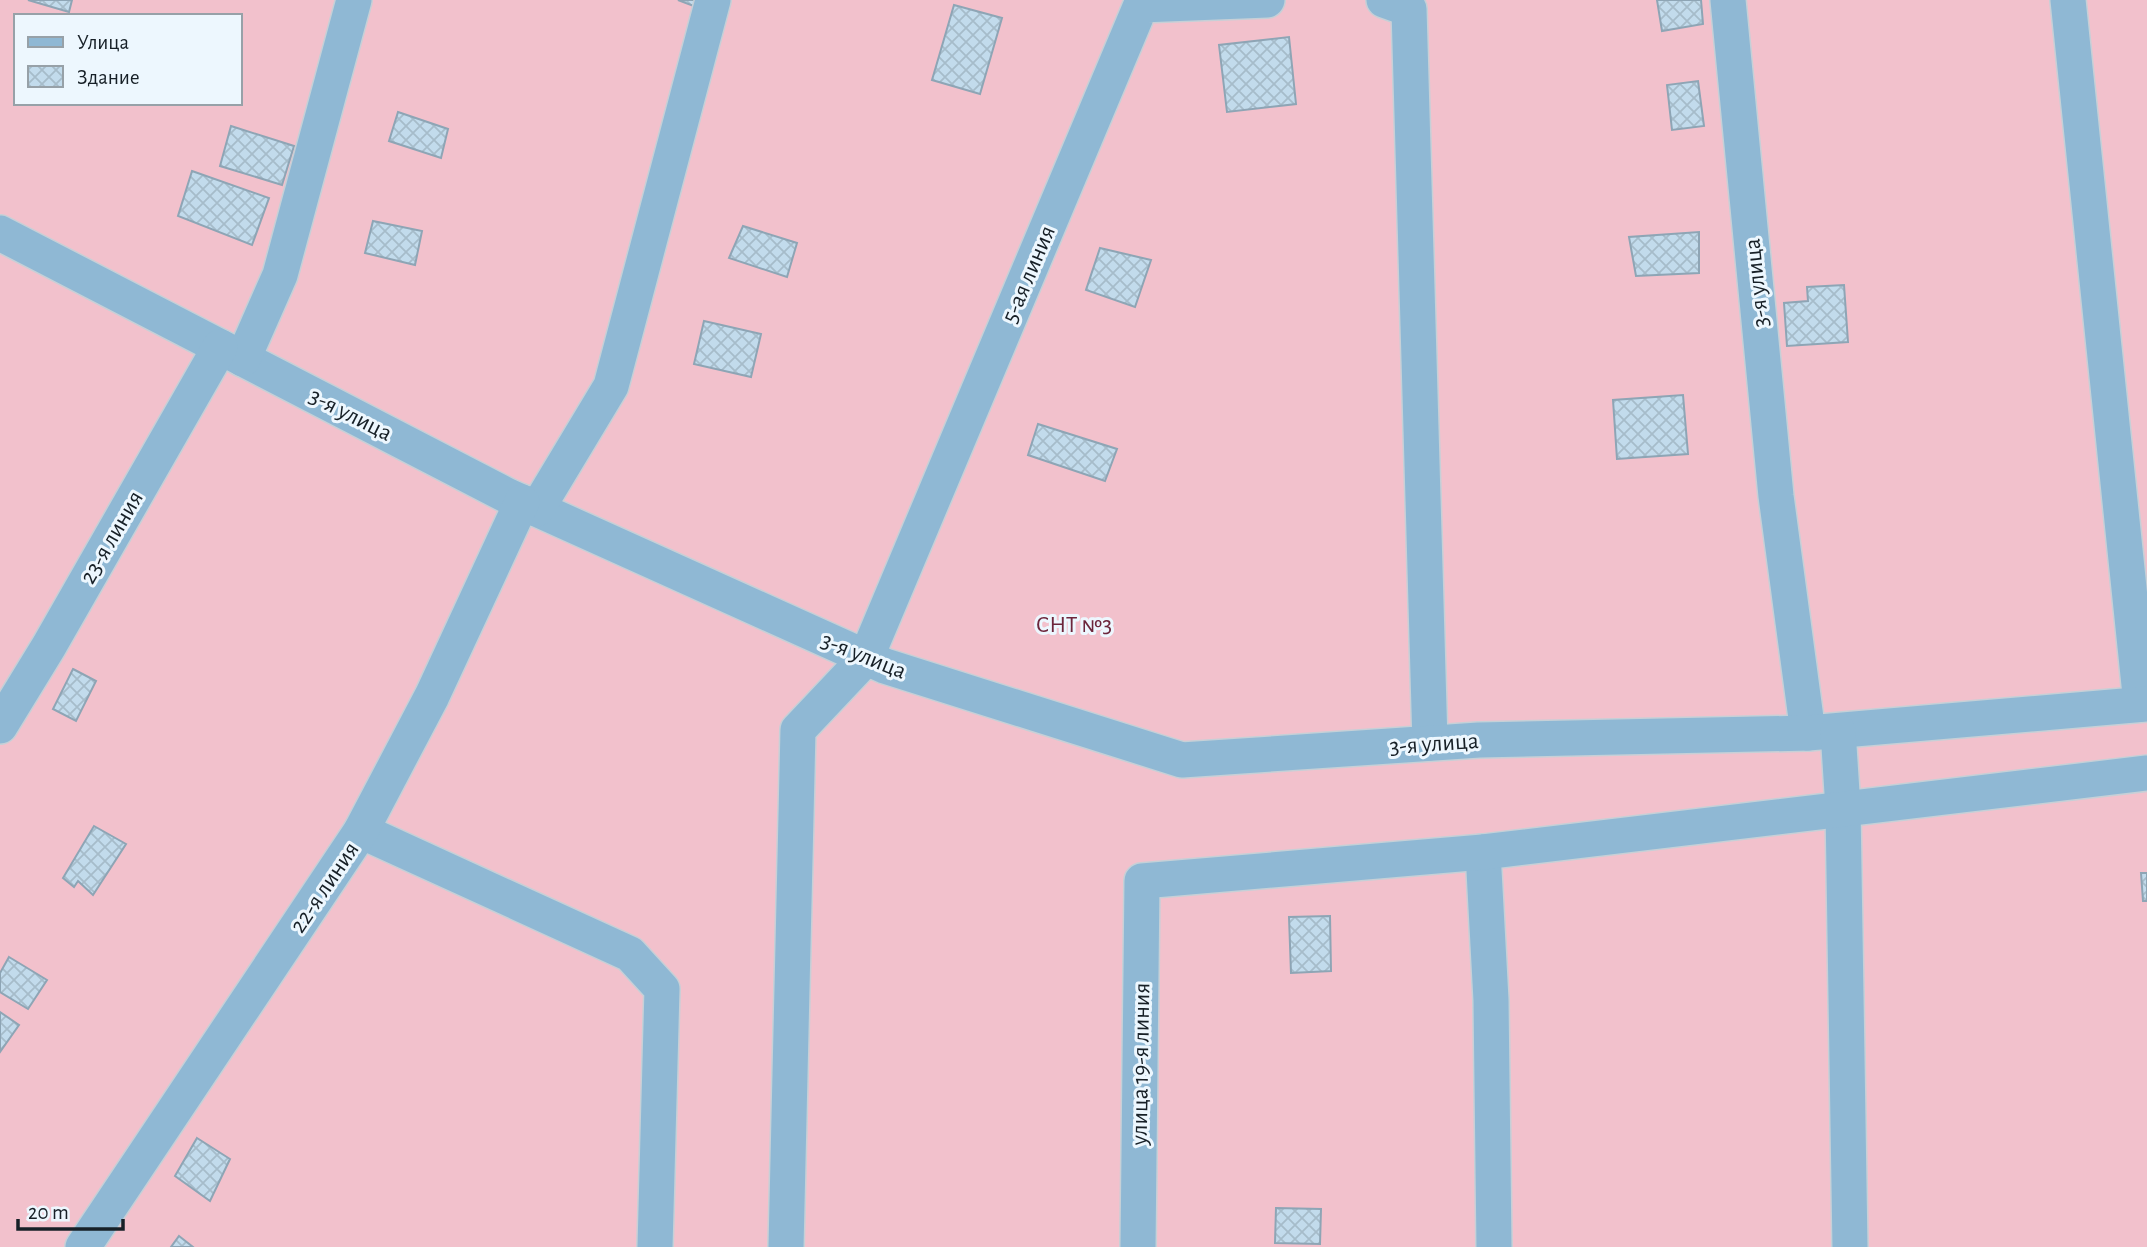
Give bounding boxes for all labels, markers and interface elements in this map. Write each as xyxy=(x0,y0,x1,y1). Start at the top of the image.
legend xyxy=(14,14,242,105)
text: Улица xyxy=(77,32,130,53)
text: Здание xyxy=(77,67,140,88)
street label: 5-ая линия xyxy=(998,222,1060,326)
street label: 3-я улица xyxy=(1740,237,1774,329)
street label: 3-я улица xyxy=(305,384,396,446)
street label: 23-я линия xyxy=(76,487,148,588)
park label: СНТ №3 xyxy=(1036,613,1112,637)
street label: 3-я улица xyxy=(818,628,910,684)
street label: 3-я улица xyxy=(1389,729,1479,759)
street label: 22-я линия xyxy=(286,838,364,937)
street label: улица 19-я линия xyxy=(1128,983,1154,1147)
scale bar xyxy=(18,1188,122,1232)
text: 20 m xyxy=(28,1202,69,1223)

